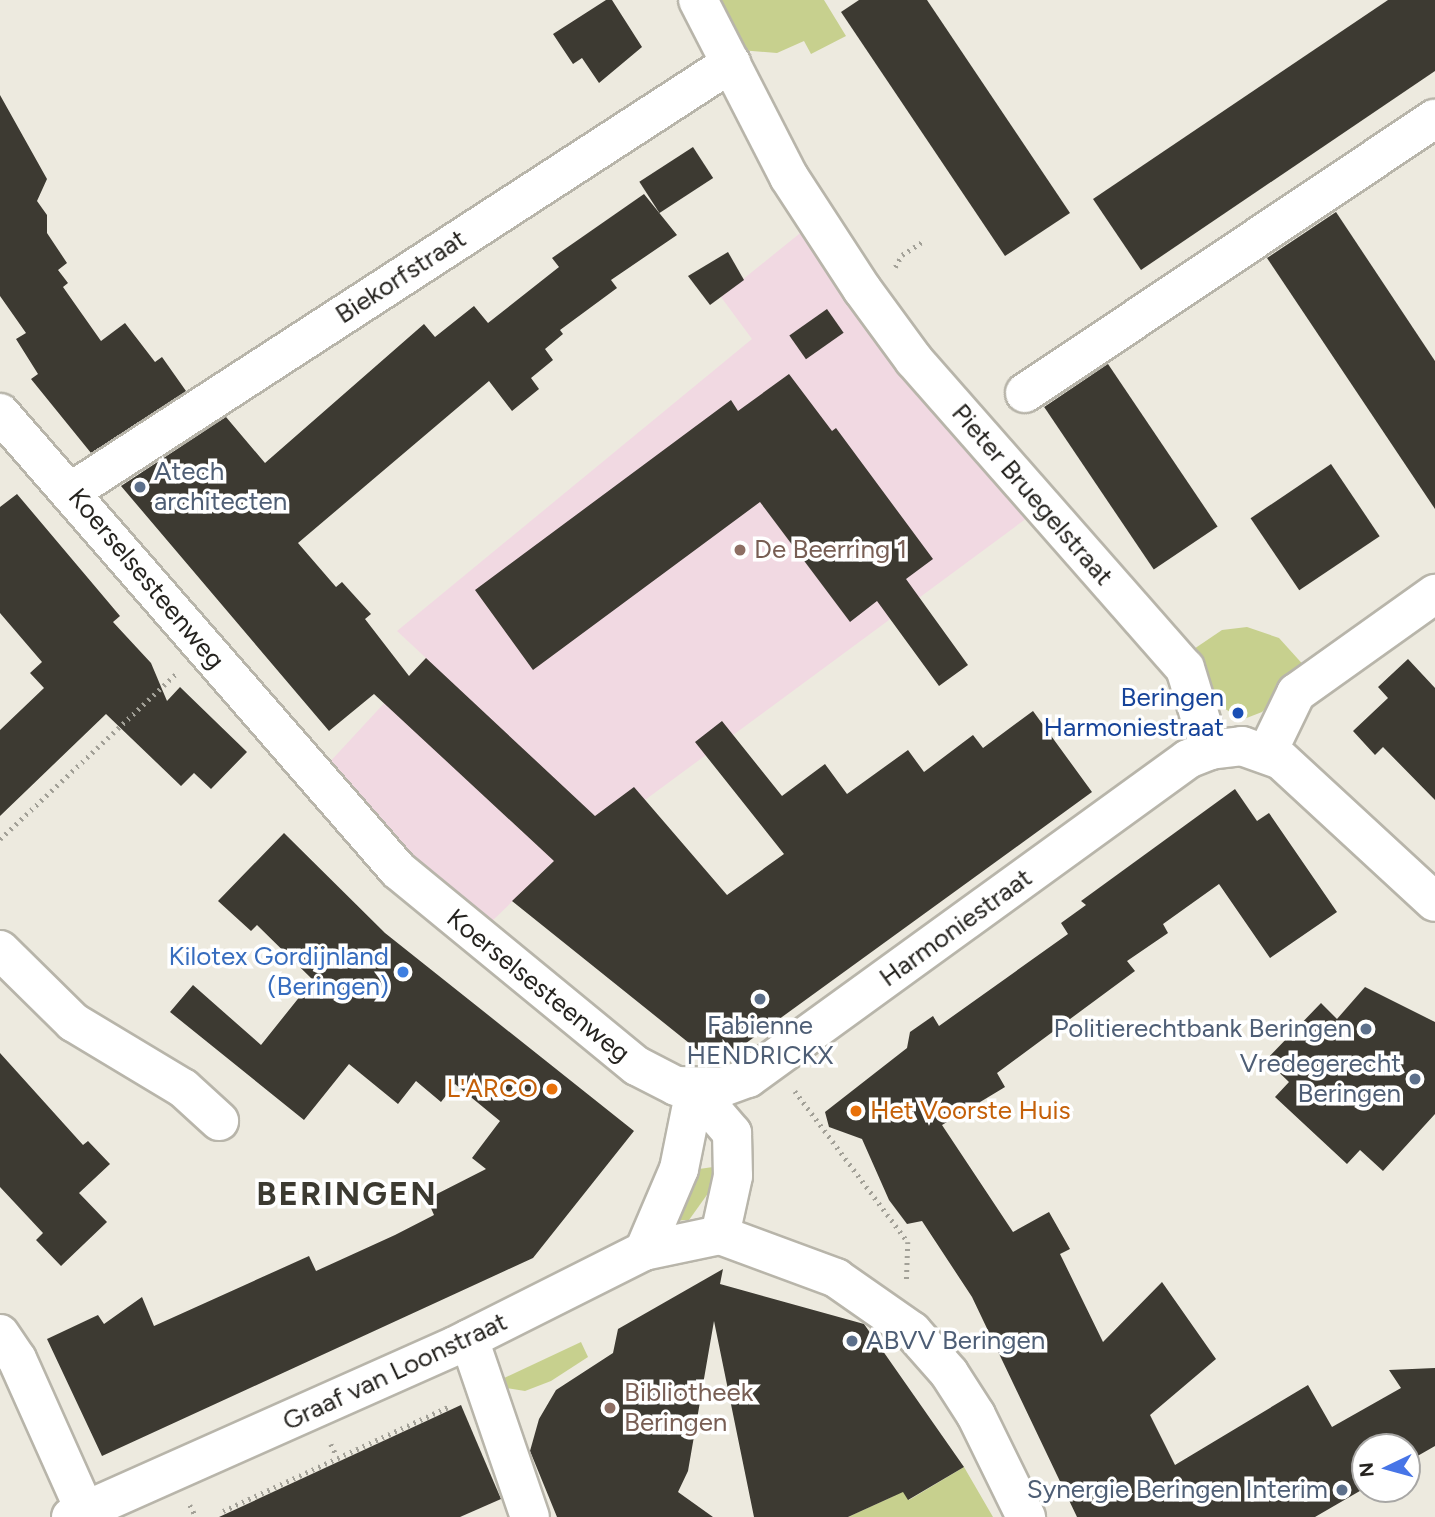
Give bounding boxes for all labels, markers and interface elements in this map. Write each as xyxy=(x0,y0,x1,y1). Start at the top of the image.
street label: Biekorfstraat xyxy=(330,223,472,331)
street label: Pieter Bruegelstraat xyxy=(945,398,1119,592)
place label: Atech architecten xyxy=(154,456,287,518)
marker: Atech architecten xyxy=(132,479,148,495)
street label: Koerselsesteenweg xyxy=(61,482,231,676)
place label: De Beerring 1 xyxy=(754,534,907,566)
marker: De Beerring 1 xyxy=(732,542,748,558)
place label: Beringen Harmoniestraat xyxy=(1043,682,1224,744)
marker: Beringen Harmoniestraat xyxy=(1230,705,1246,721)
street label: Harmoniestraat xyxy=(874,862,1038,994)
street label: Koerselsesteenweg xyxy=(440,903,636,1069)
place label: Kilotex Gordijnland (Beringen) xyxy=(169,941,389,1002)
marker: Kilotex Gordijnland (Beringen) xyxy=(395,964,411,980)
marker: Fabienne HENDRICKX xyxy=(752,991,768,1007)
place label: Fabienne HENDRICKX xyxy=(687,1010,833,1072)
place label: Politierechtbank Beringen xyxy=(1054,1013,1352,1045)
marker: Politierechtbank Beringen xyxy=(1358,1021,1374,1037)
place label: Vredegerecht Beringen xyxy=(1240,1048,1401,1110)
marker: Vredegerecht Beringen xyxy=(1407,1071,1423,1087)
place label: L'ARCO xyxy=(446,1073,538,1105)
marker: L'ARCO xyxy=(544,1081,560,1097)
place label: Het Voorste Huis xyxy=(870,1095,1071,1127)
marker: Het Voorste Huis xyxy=(848,1103,864,1119)
district label: BERINGEN xyxy=(257,1174,437,1214)
street label: Graaf van Loonstraat xyxy=(278,1306,512,1438)
place label: ABVV Beringen xyxy=(866,1325,1045,1357)
marker: ABVV Beringen xyxy=(844,1333,860,1349)
place label: Bibliotheek Beringen xyxy=(624,1377,753,1438)
marker: Bibliotheek Beringen xyxy=(602,1400,618,1416)
north arrow xyxy=(1351,1433,1421,1503)
text: N xyxy=(1354,1461,1379,1478)
place label: Synergie Beringen Interim xyxy=(1027,1474,1328,1506)
marker: Synergie Beringen Interim xyxy=(1334,1482,1350,1498)

